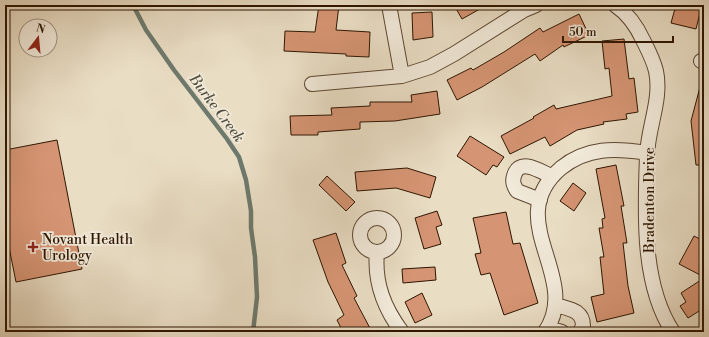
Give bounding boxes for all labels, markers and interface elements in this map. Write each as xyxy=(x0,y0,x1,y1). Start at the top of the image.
north arrow xyxy=(18,18,58,58)
scale bar xyxy=(563,18,673,44)
text: N xyxy=(34,21,47,37)
text: 50 m xyxy=(569,25,597,40)
water label: Burke Creek xyxy=(184,69,249,146)
street label: Bradenton Drive xyxy=(641,147,659,254)
place label: Novant Health Urology xyxy=(42,231,134,265)
marker: Novant Health Urology xyxy=(27,241,39,253)

